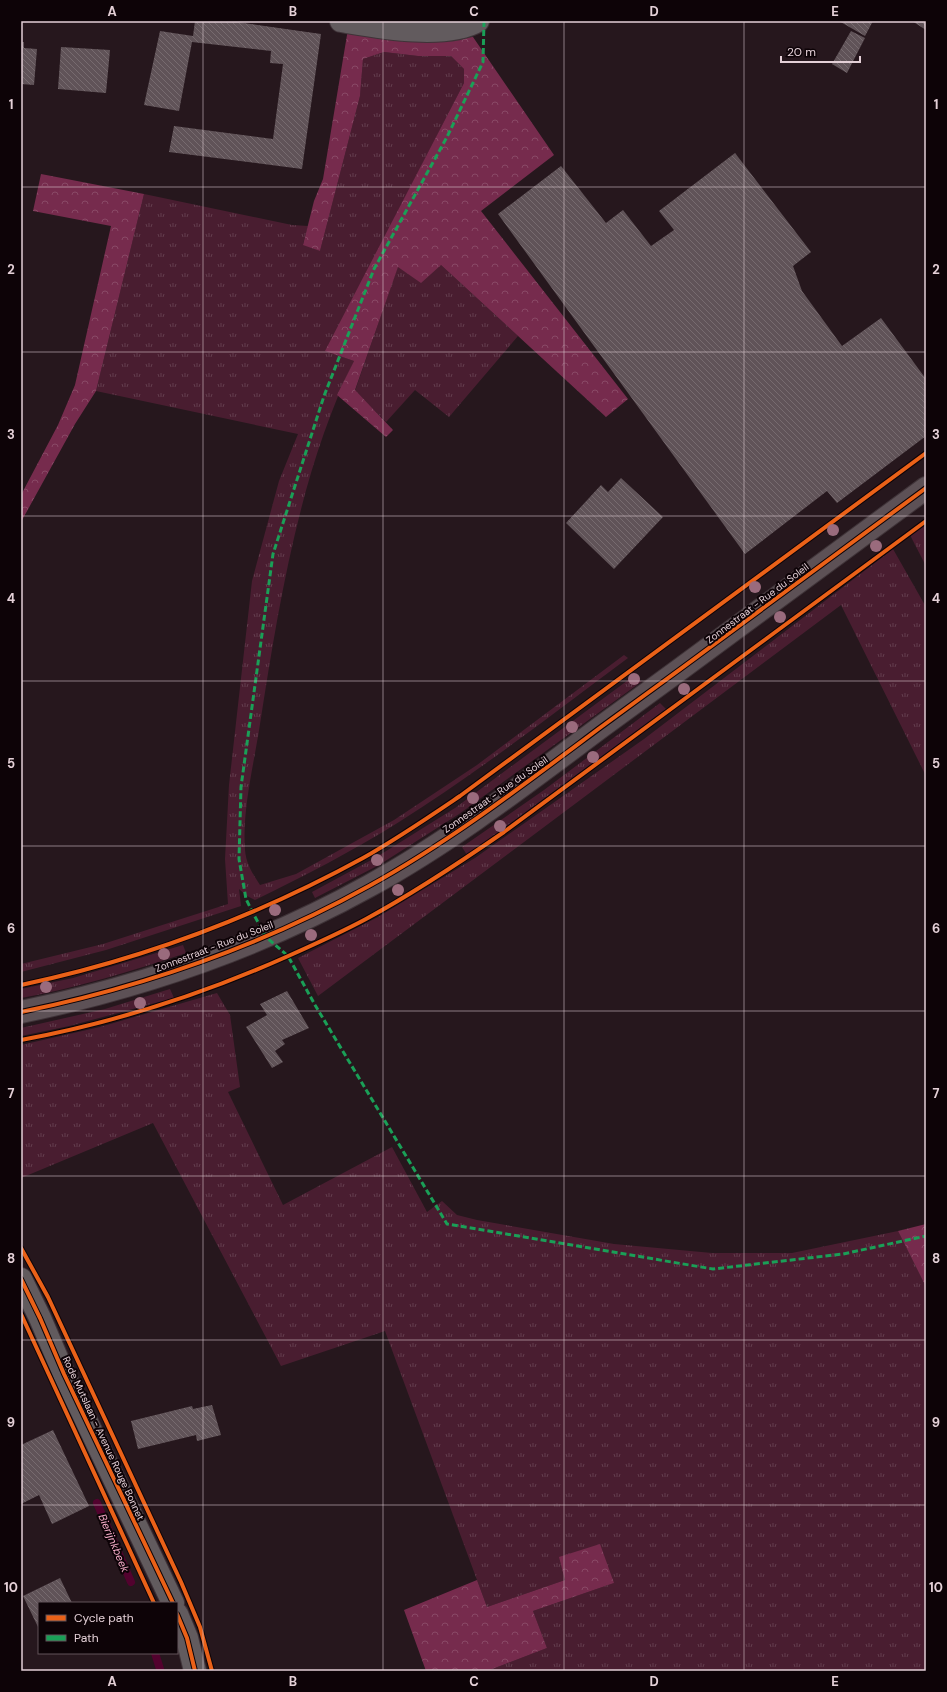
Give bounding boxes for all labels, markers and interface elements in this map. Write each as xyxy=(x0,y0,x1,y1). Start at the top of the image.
text: A xyxy=(107,3,117,20)
text: B xyxy=(289,3,297,20)
text: C xyxy=(469,3,479,20)
text: D xyxy=(649,3,659,20)
text: E xyxy=(831,3,839,20)
scale bar xyxy=(781,38,860,64)
text: 20 m xyxy=(787,44,816,60)
text: 1 xyxy=(9,96,13,113)
text: 1 xyxy=(934,96,938,113)
text: 2 xyxy=(7,261,15,278)
text: 2 xyxy=(932,261,940,278)
text: 3 xyxy=(7,426,15,443)
text: 3 xyxy=(932,426,940,443)
street label: Zonnestraat - Rue du Soleil xyxy=(703,561,811,646)
text: 4 xyxy=(7,590,15,607)
text: 4 xyxy=(932,590,940,607)
street label: Zonnestraat - Rue du Soleil xyxy=(440,753,550,836)
text: 5 xyxy=(7,755,15,772)
text: 5 xyxy=(932,755,940,772)
street label: Zonnestraat - Rue du Soleil xyxy=(153,918,275,975)
text: 6 xyxy=(7,920,15,937)
text: 6 xyxy=(932,920,940,937)
text: 7 xyxy=(8,1085,15,1102)
text: 7 xyxy=(933,1085,940,1102)
text: 8 xyxy=(7,1250,15,1267)
text: 8 xyxy=(932,1250,940,1267)
street label: Rode Mutslaan - Avenue Rouge Bonnet xyxy=(60,1354,147,1522)
text: 9 xyxy=(7,1414,15,1431)
text: 9 xyxy=(932,1414,940,1431)
water label: Bierijnkbeek xyxy=(95,1512,133,1575)
text: 10 xyxy=(4,1579,18,1596)
text: 10 xyxy=(929,1579,943,1596)
legend xyxy=(38,1602,178,1654)
text: Cycle path xyxy=(74,1610,134,1626)
text: Path xyxy=(74,1630,99,1646)
text: A xyxy=(107,1673,117,1690)
text: B xyxy=(289,1673,297,1690)
text: C xyxy=(469,1673,479,1690)
text: D xyxy=(649,1673,659,1690)
text: E xyxy=(831,1673,839,1690)

